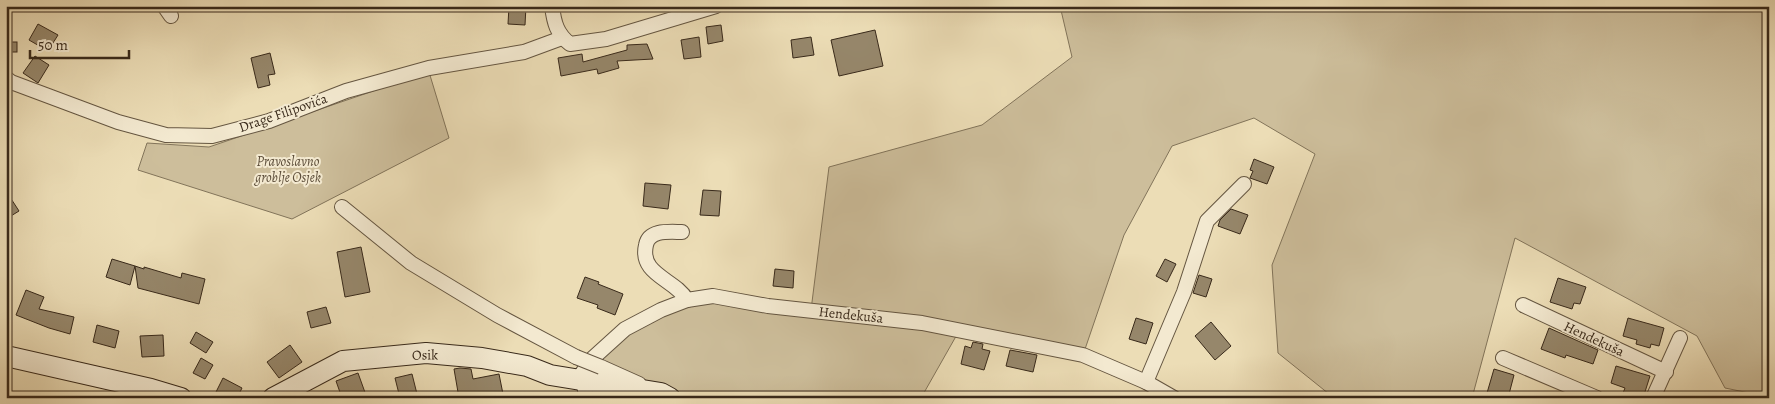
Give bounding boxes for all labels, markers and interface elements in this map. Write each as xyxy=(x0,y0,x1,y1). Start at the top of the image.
scale bar xyxy=(30,28,129,60)
text: 50 m xyxy=(38,35,68,55)
street label: Drage Filipovića xyxy=(236,89,330,137)
park label: Pravoslavno groblje Osjek xyxy=(253,152,321,187)
street label: Hendekuša xyxy=(818,302,885,328)
street label: Hendekuša xyxy=(1561,317,1628,361)
street label: Osik xyxy=(412,345,438,365)

